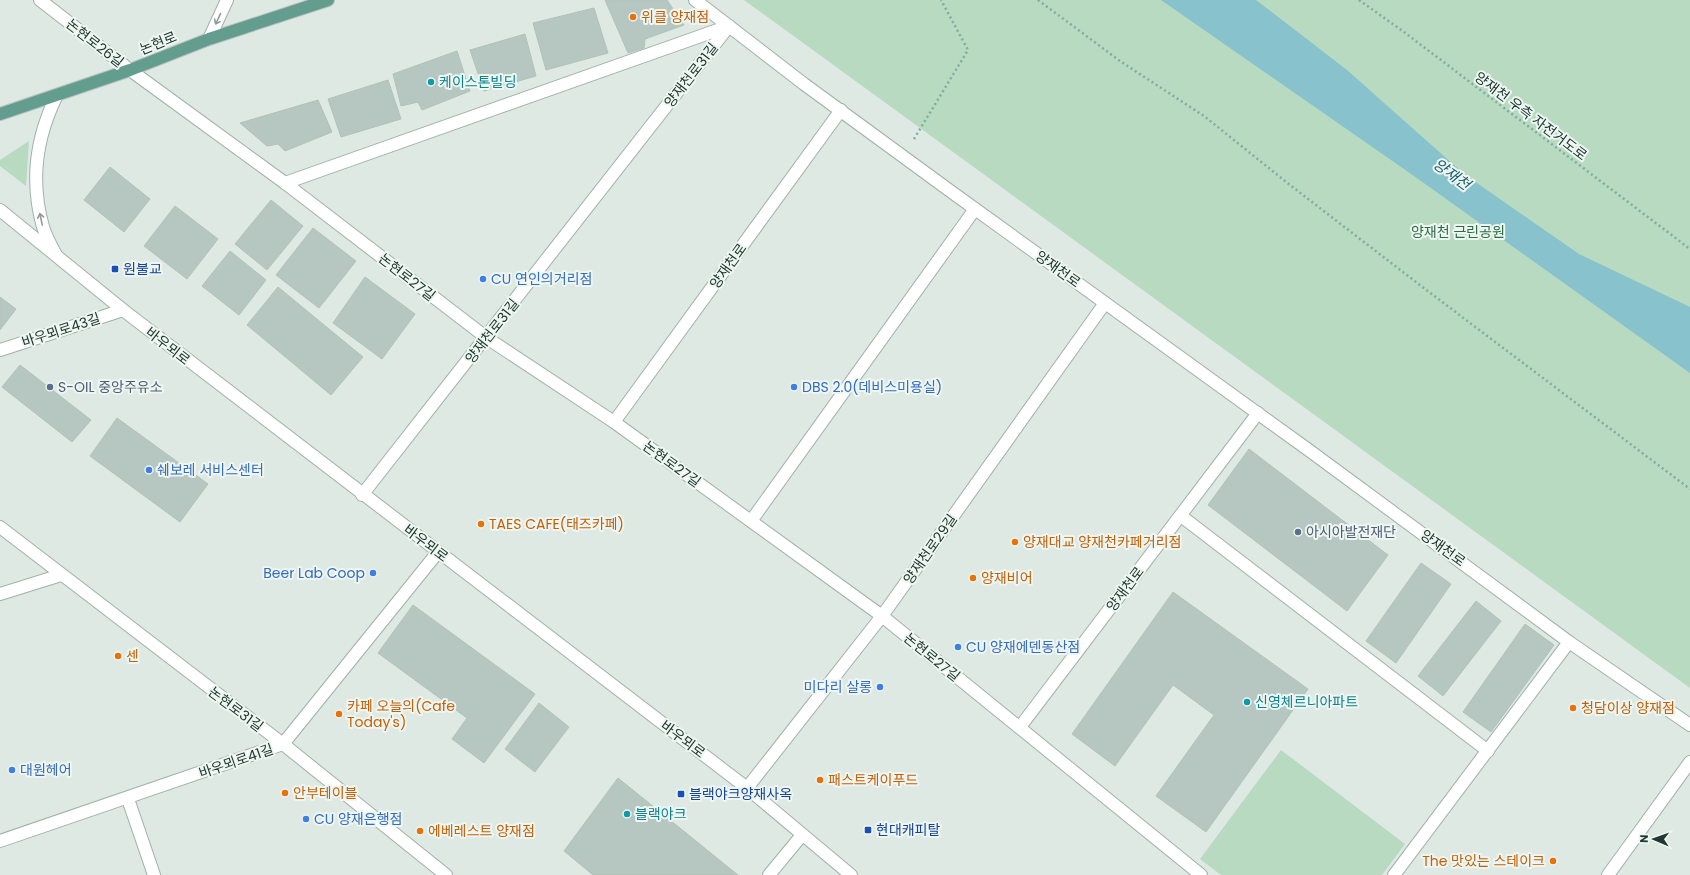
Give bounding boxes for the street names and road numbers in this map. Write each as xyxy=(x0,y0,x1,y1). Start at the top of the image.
street label: 논현로26길 xyxy=(62,14,128,72)
street label: 논현로 xyxy=(136,26,180,60)
street label: 양재천로31길 xyxy=(659,38,723,112)
street label: 양재천 우측 자전거도로 xyxy=(1471,67,1592,165)
street label: 양재천로 xyxy=(705,239,751,293)
street label: 양재천로 xyxy=(1031,246,1085,292)
street label: 논현로27길 xyxy=(374,248,440,306)
street label: 양재천로31길 xyxy=(460,294,524,368)
street label: 바우뫼로43길 xyxy=(19,308,103,352)
street label: 바우뫼로 xyxy=(142,322,195,370)
street label: 논현로27길 xyxy=(639,436,705,492)
street label: 양재천로29길 xyxy=(898,510,962,588)
street label: 바우뫼로 xyxy=(399,520,453,567)
street label: 양재천로 xyxy=(1416,525,1470,571)
street label: 양재천로 xyxy=(1102,562,1149,616)
street label: 논현로27길 xyxy=(900,628,964,686)
street label: 논현로31길 xyxy=(204,682,268,736)
street label: 바우뫼로 xyxy=(656,716,710,763)
street label: 바우뫼로41길 xyxy=(196,739,276,783)

